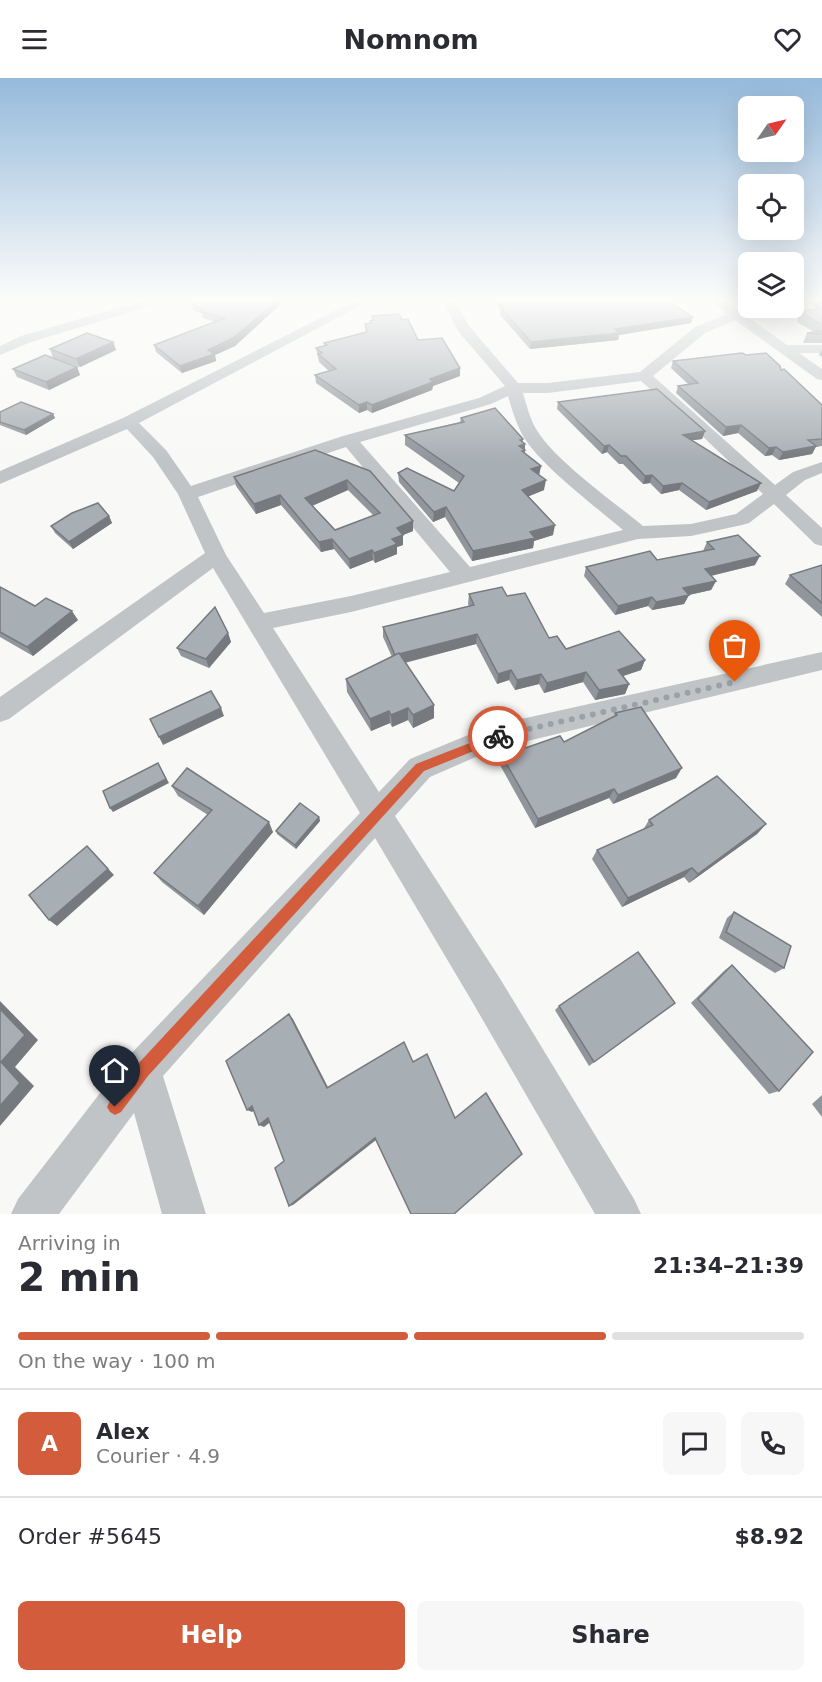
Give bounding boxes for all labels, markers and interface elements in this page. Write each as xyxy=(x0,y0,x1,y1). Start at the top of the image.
icon: menu xyxy=(18,23,51,56)
icon: heart xyxy=(771,23,804,56)
text: Nomnom xyxy=(343,24,479,55)
north arrow xyxy=(738,96,804,162)
map controls xyxy=(738,96,804,318)
button: locate xyxy=(738,174,804,240)
button: layers xyxy=(738,252,804,318)
pin xyxy=(709,620,760,682)
icon: bag xyxy=(718,629,751,662)
courier xyxy=(468,706,528,766)
icon: bike xyxy=(482,720,515,753)
pin xyxy=(89,1045,140,1107)
icon: home xyxy=(98,1054,131,1087)
text: Arriving in xyxy=(18,1231,121,1255)
text: 21:34–21:39 xyxy=(653,1253,804,1278)
text: 2 min xyxy=(18,1255,140,1300)
text: On the way · 100 m xyxy=(18,1349,216,1373)
button: chat xyxy=(663,1412,726,1475)
button: phone xyxy=(741,1412,804,1475)
text: Alex xyxy=(96,1419,150,1444)
text: A xyxy=(41,1431,58,1456)
text: Courier · 4.9 xyxy=(96,1444,220,1468)
text: Order #5645 xyxy=(18,1524,162,1549)
text: $8.92 xyxy=(734,1524,804,1549)
button: Help xyxy=(18,1601,405,1670)
button: Share xyxy=(417,1601,804,1670)

